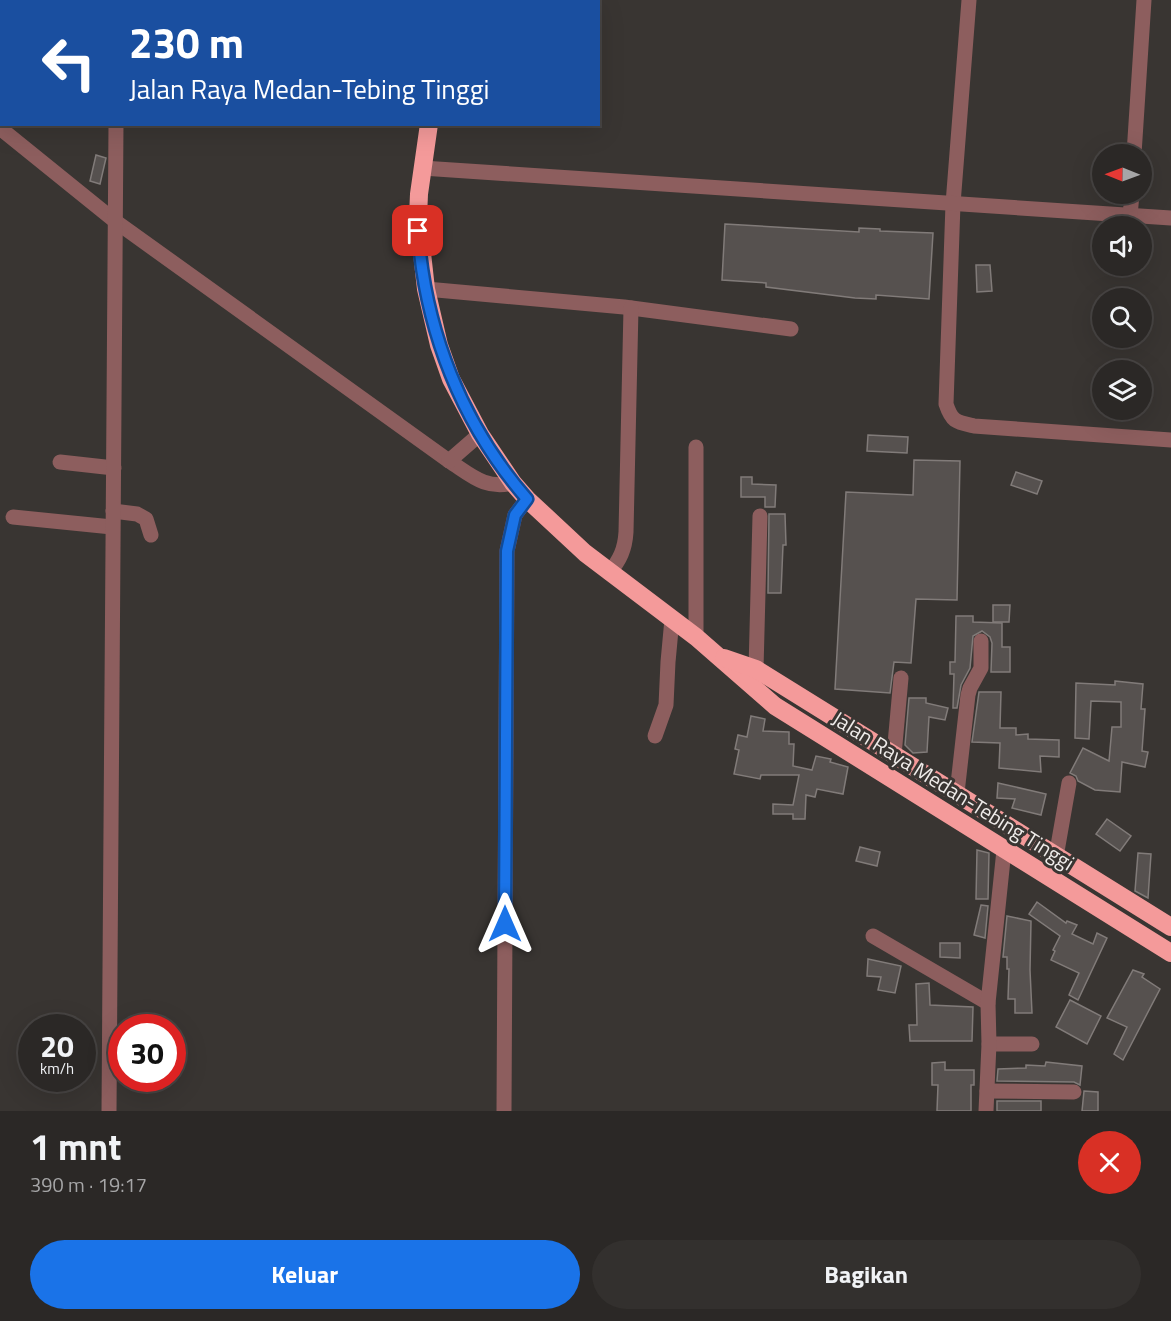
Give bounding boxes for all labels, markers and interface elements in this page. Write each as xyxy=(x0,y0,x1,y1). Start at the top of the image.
text: 230 m xyxy=(129,10,244,74)
icon: left xyxy=(30,24,108,102)
text: Jalan Raya Medan-Tebing Tinggi xyxy=(129,68,490,109)
north arrow xyxy=(1092,144,1152,204)
map controls xyxy=(1092,144,1152,420)
pin xyxy=(392,205,443,256)
icon: arrive xyxy=(401,214,434,247)
button: sound xyxy=(1092,216,1152,276)
button: search xyxy=(1092,288,1152,348)
button: layers xyxy=(1092,360,1152,420)
street label: Jalan Raya Medan-Tebing Tinggi xyxy=(826,702,1081,878)
position arrow xyxy=(473,892,537,956)
speed limit sign: 30 xyxy=(108,1014,186,1092)
text: 20 xyxy=(40,1023,74,1069)
text: km/h xyxy=(40,1057,74,1080)
text: 1 mnt xyxy=(30,1119,121,1174)
button: close xyxy=(1078,1131,1141,1194)
text: 390 m · 19:17 xyxy=(30,1169,147,1200)
button: Keluar xyxy=(30,1240,580,1309)
button: Bagikan xyxy=(592,1240,1141,1309)

